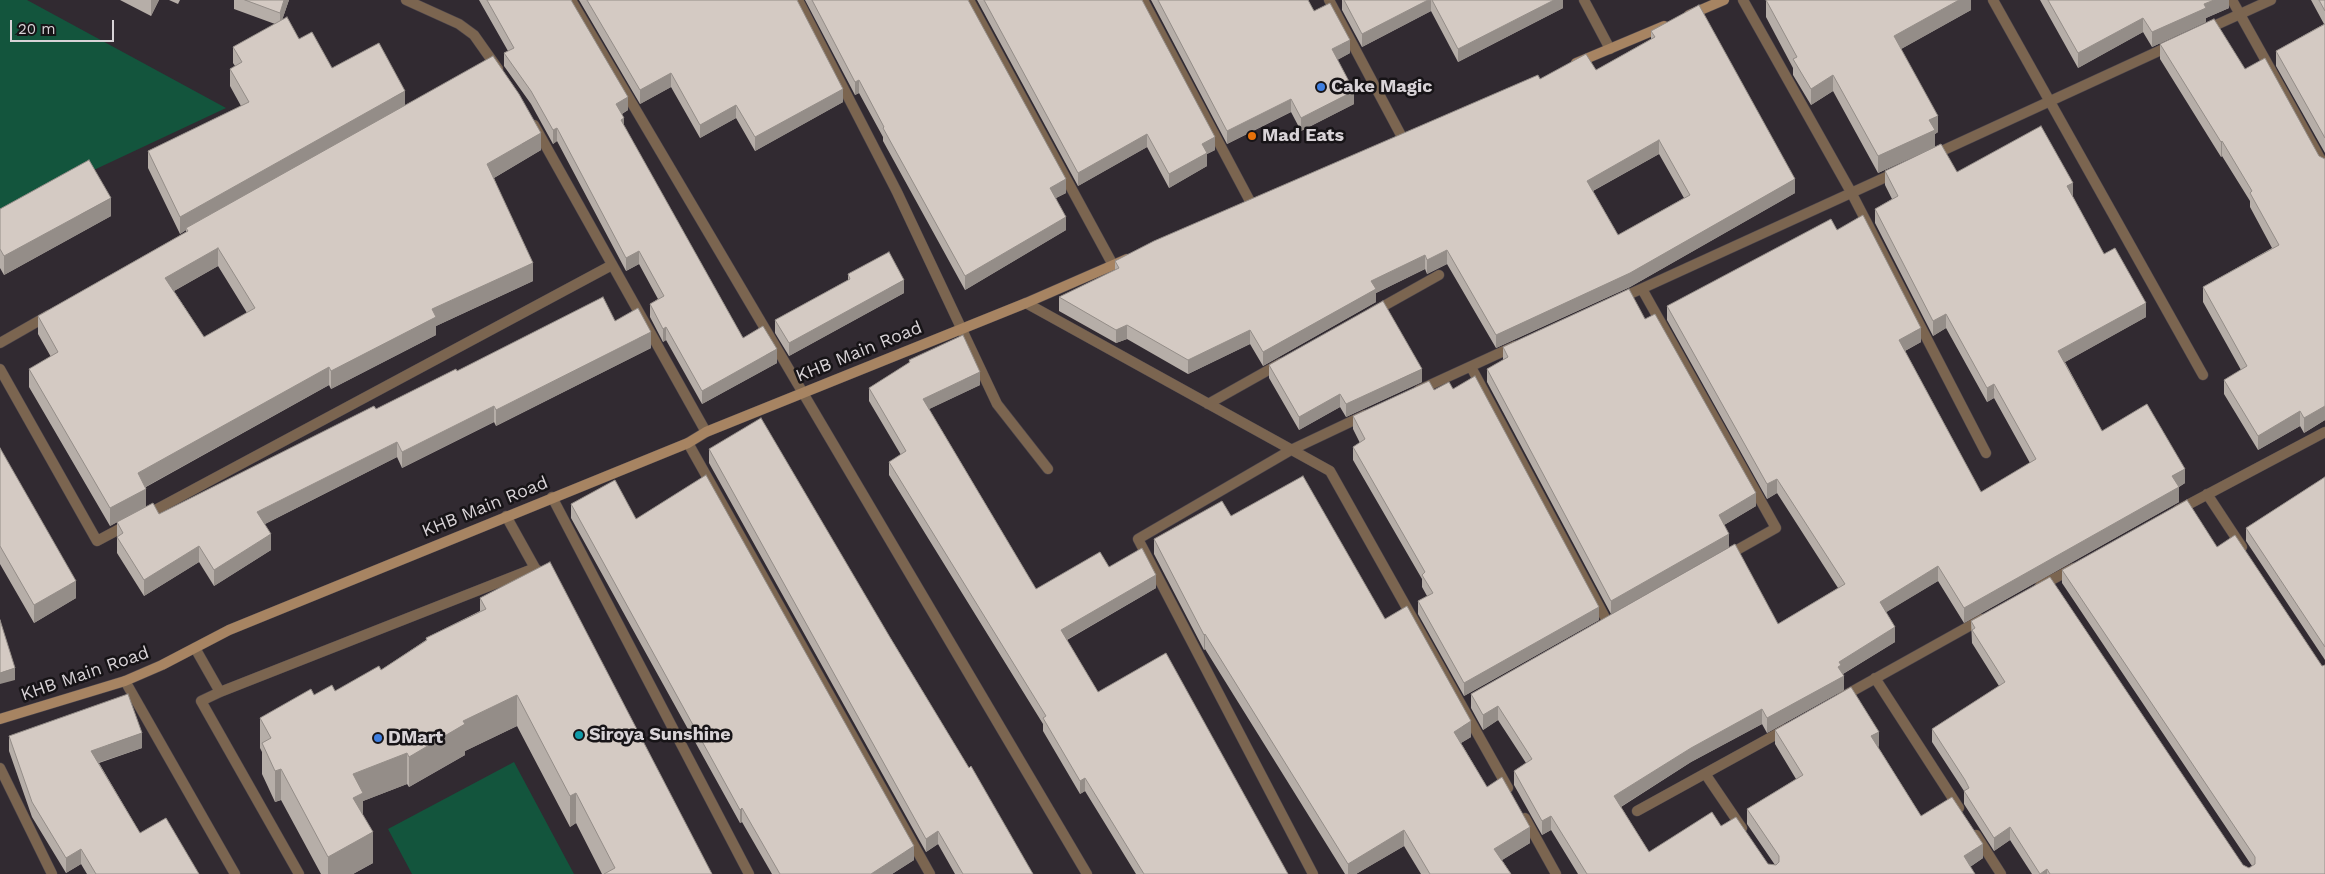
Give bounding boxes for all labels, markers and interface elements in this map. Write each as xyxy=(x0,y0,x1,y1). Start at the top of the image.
scale bar xyxy=(12,10,116,42)
text: 20 m xyxy=(18,20,56,38)
place label: Cake Magic xyxy=(1331,76,1432,98)
marker: Cake Magic xyxy=(1315,81,1327,93)
place label: Mad Eats xyxy=(1262,125,1344,147)
marker: Mad Eats xyxy=(1246,130,1258,142)
street label: KHB Main Road xyxy=(793,317,925,387)
street label: KHB Main Road xyxy=(419,472,551,542)
street label: KHB Main Road xyxy=(18,642,152,706)
place label: Siroya Sunshine xyxy=(589,724,731,746)
place label: DMart xyxy=(388,727,443,749)
marker: Siroya Sunshine xyxy=(573,729,585,741)
marker: DMart xyxy=(372,732,384,744)

